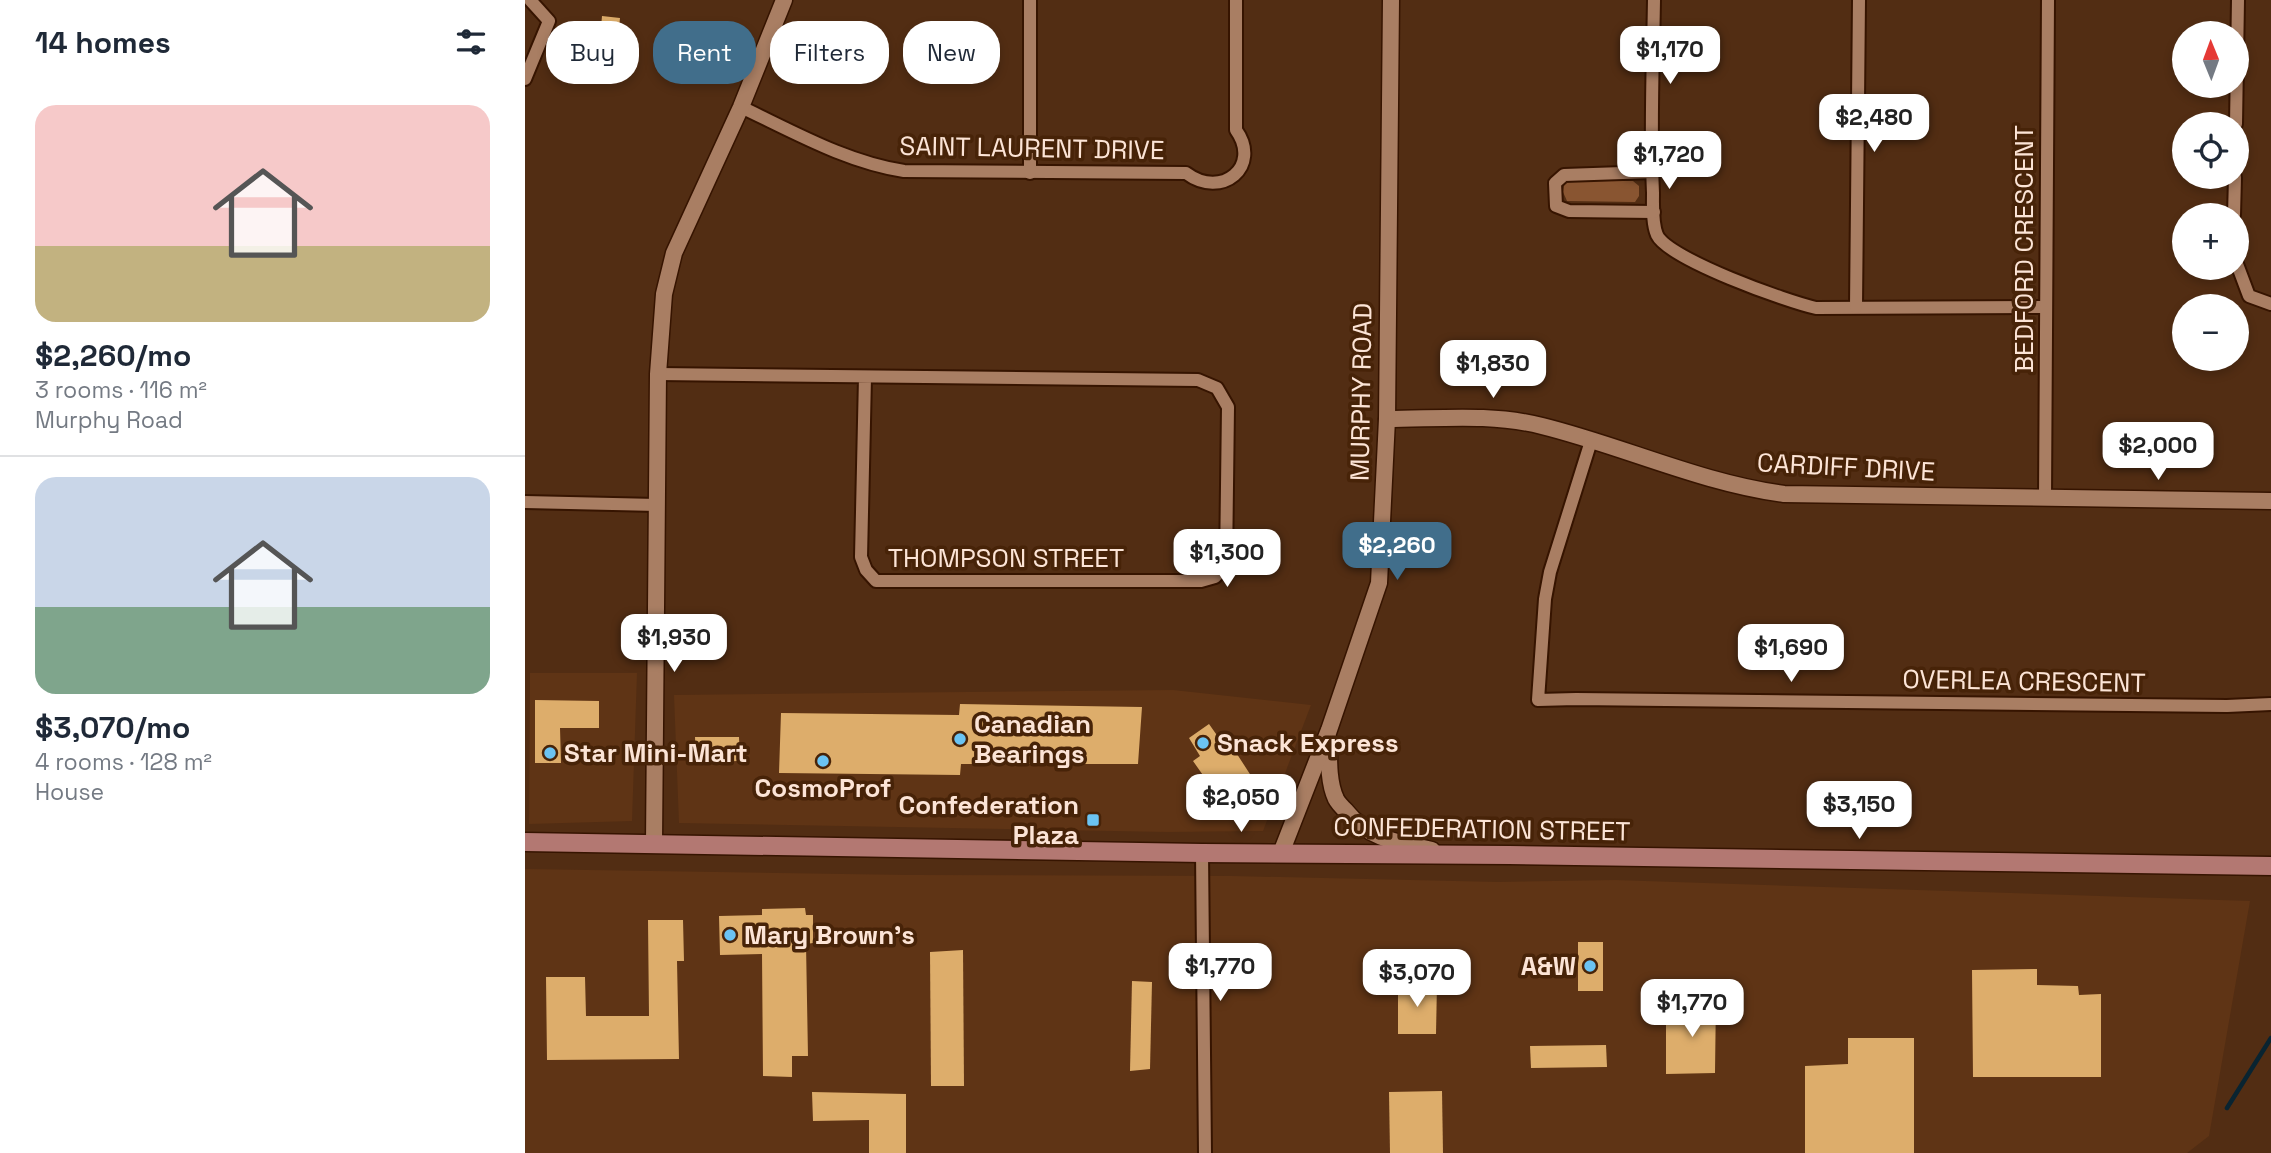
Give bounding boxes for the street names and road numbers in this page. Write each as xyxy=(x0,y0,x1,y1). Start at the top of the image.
street label: BEDFORD CRESCENT xyxy=(2007,125,2041,373)
street label: SAINT LAURENT DRIVE xyxy=(899,129,1165,167)
street label: MURPHY ROAD xyxy=(1342,303,1380,481)
street label: CARDIFF DRIVE xyxy=(1756,445,1936,489)
street label: THOMPSON STREET xyxy=(888,541,1124,575)
street label: OVERLEA CRESCENT xyxy=(1902,662,2146,700)
street label: CONFEDERATION STREET xyxy=(1333,809,1631,849)

